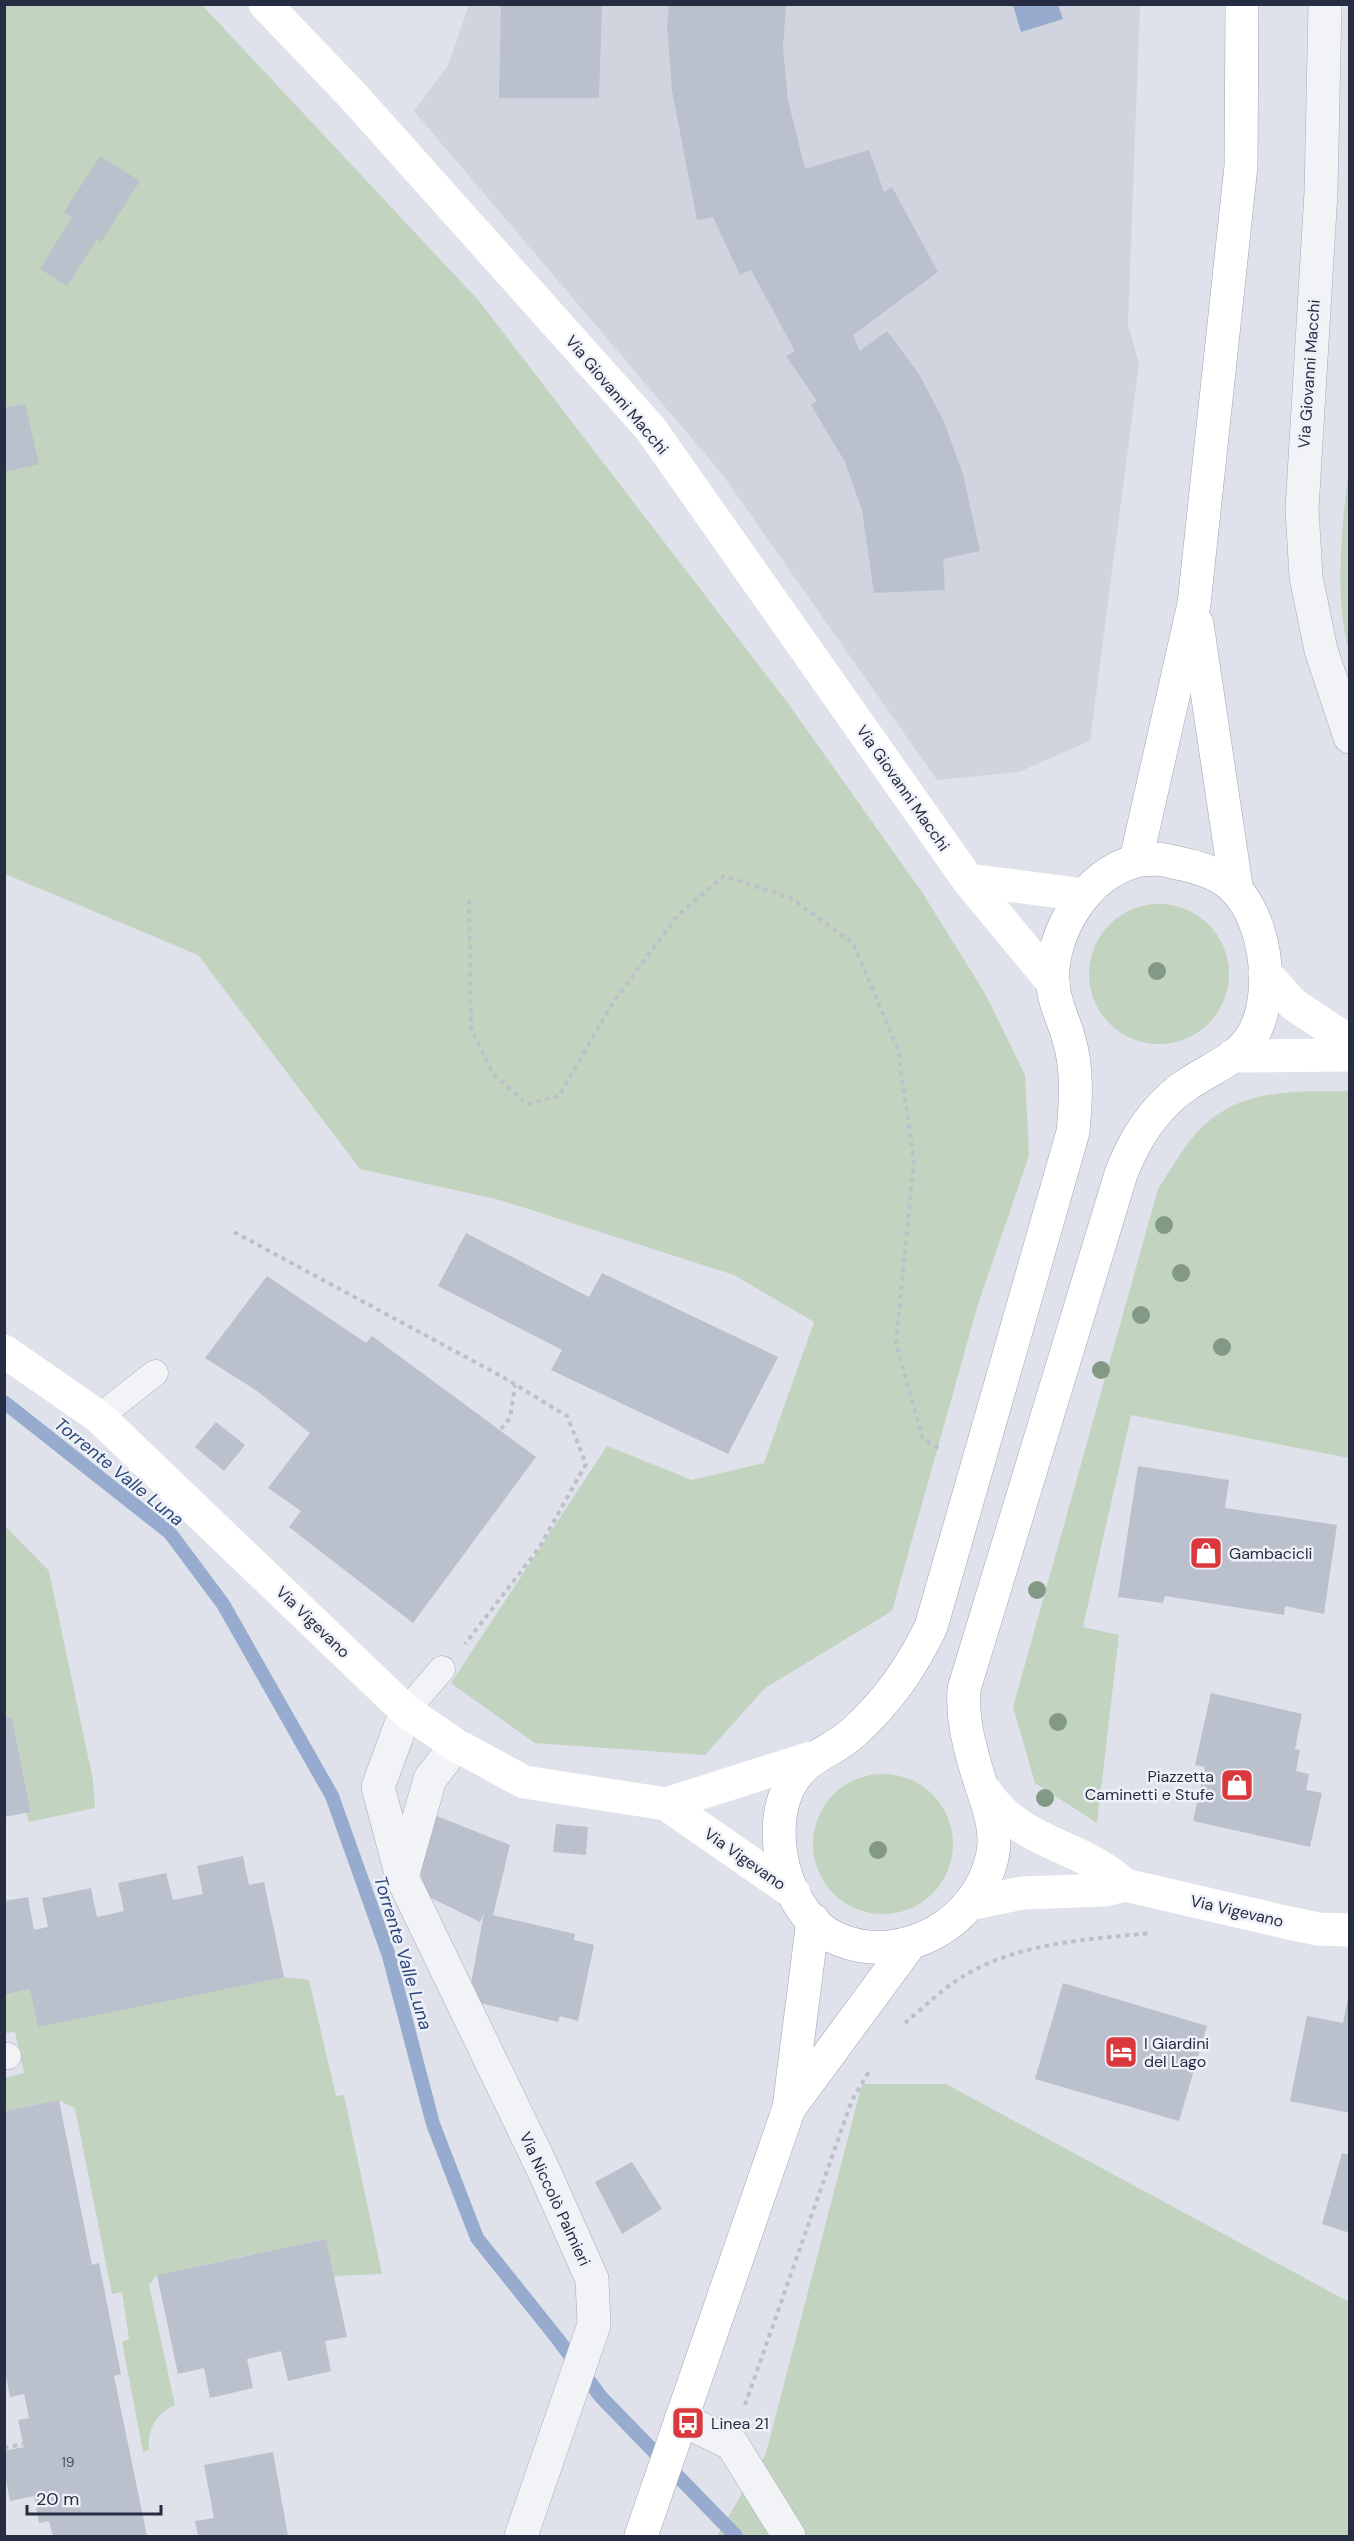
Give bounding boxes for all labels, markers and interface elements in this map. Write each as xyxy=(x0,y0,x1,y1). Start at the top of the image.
street label: Via Giovanni Macchi xyxy=(1293,299,1325,449)
street label: Via Giovanni Macchi xyxy=(561,331,673,459)
street label: Via Giovanni Macchi xyxy=(852,721,954,855)
water label: Torrente Valle Luna xyxy=(49,1412,189,1532)
shop icon: Gambacicli xyxy=(1188,1535,1224,1571)
place label: Gambacicli xyxy=(1229,1543,1312,1564)
street label: Via Vigevano xyxy=(272,1582,354,1662)
place label: Piazzetta Caminetti e Stufe xyxy=(1085,1766,1214,1805)
shop icon: Piazzetta Caminetti e Stufe xyxy=(1219,1767,1255,1803)
street label: Via Vigevano xyxy=(700,1823,790,1895)
water label: Torrente Valle Luna xyxy=(368,1873,438,2033)
street label: Via Vigevano xyxy=(1188,1890,1286,1932)
place label: I Giardini del Lago xyxy=(1144,2033,1209,2072)
hotel icon: I Giardini del Lago xyxy=(1103,2034,1139,2070)
street label: Via Niccolò Palmieri xyxy=(515,2129,595,2269)
bus stop icon: Linea 21 xyxy=(670,2405,706,2441)
place label: Linea 21 xyxy=(711,2413,769,2434)
house number: 19 xyxy=(61,2453,75,2471)
scale bar xyxy=(27,2478,160,2516)
text: 20 m xyxy=(36,2487,79,2511)

